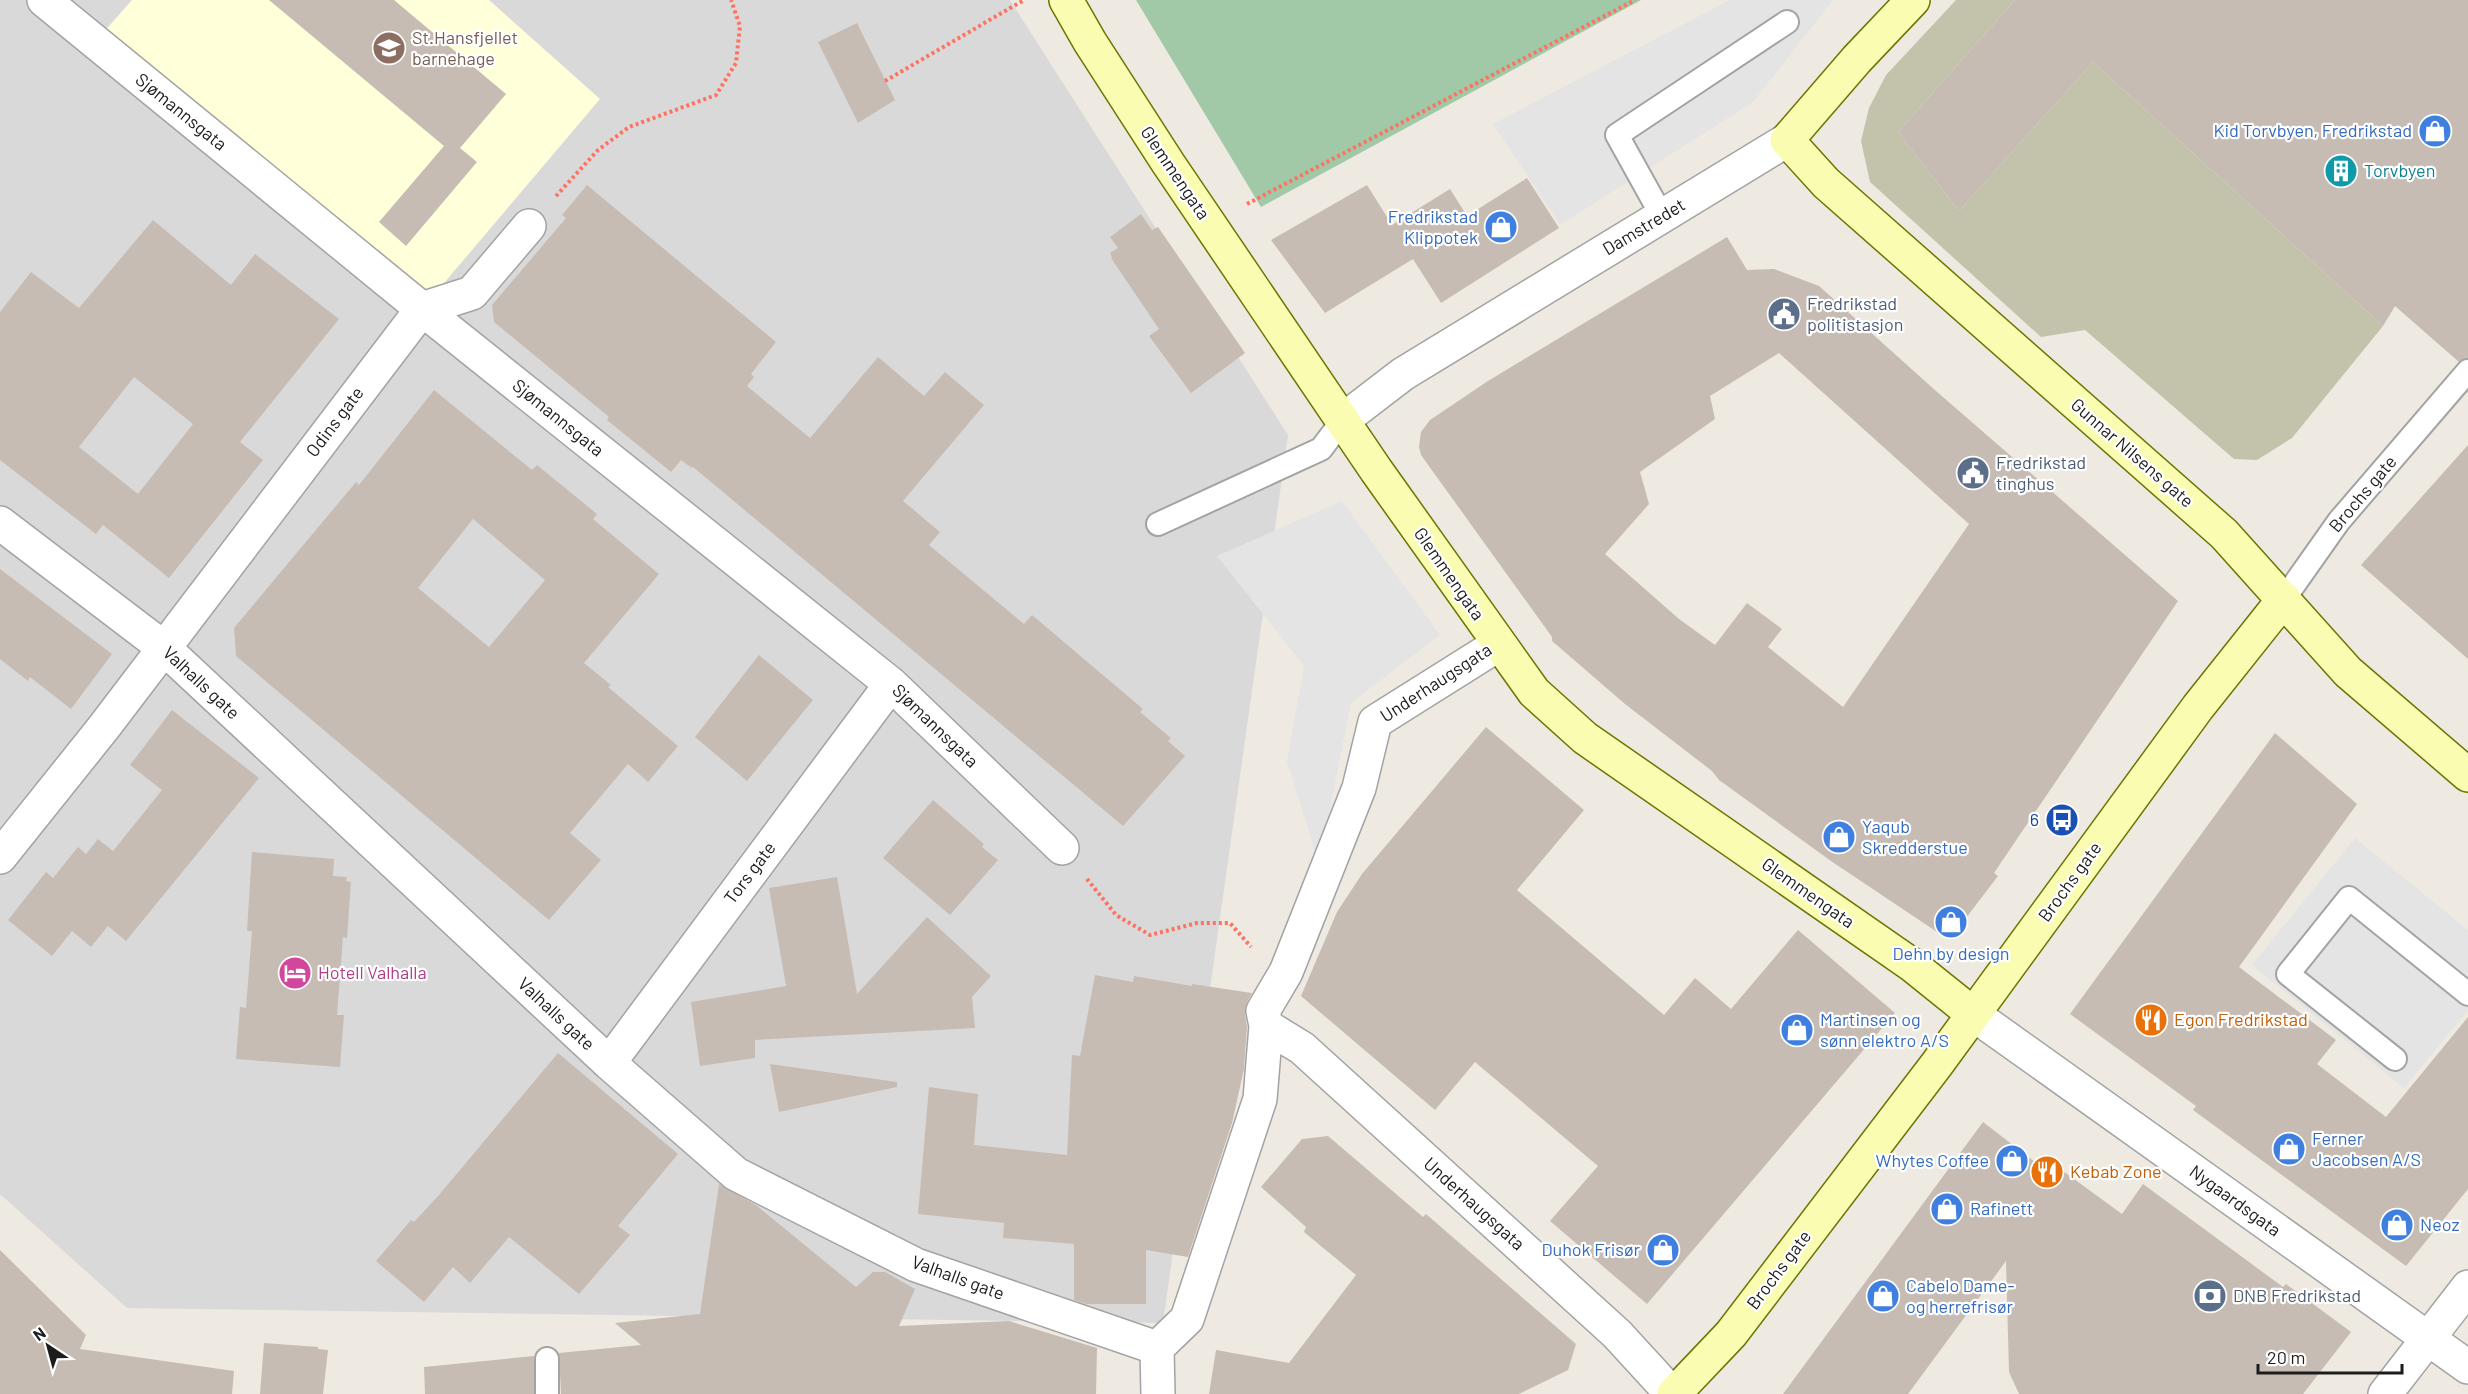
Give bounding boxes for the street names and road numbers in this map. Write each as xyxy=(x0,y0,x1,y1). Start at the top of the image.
street label: Sjømannsgata xyxy=(132,68,232,155)
street label: Glemmengata xyxy=(1136,121,1215,223)
street label: Damstredet xyxy=(1598,193,1689,259)
street label: Sjømannsgata xyxy=(509,374,609,461)
street label: Odins gate xyxy=(301,382,368,461)
street label: Gunnar Nilsens gate xyxy=(2067,393,2198,511)
street label: Brochs gate xyxy=(2324,450,2401,536)
street label: Glemmengata xyxy=(1410,523,1490,624)
street label: Underhaugsgata xyxy=(1376,638,1495,726)
street label: Valhalls gate xyxy=(159,641,245,723)
street label: Sjømannsgata xyxy=(888,679,983,772)
street label: Tors gate xyxy=(719,837,780,908)
street label: Brochs gate xyxy=(2033,837,2106,926)
street label: Glemmengata xyxy=(1758,852,1859,932)
street label: Valhalls gate xyxy=(514,972,600,1054)
street label: Underhaugsgata xyxy=(1420,1152,1530,1254)
street label: Nygaardsgata xyxy=(2186,1160,2286,1241)
street label: Brochs gate xyxy=(1741,1225,1815,1313)
street label: Valhalls gate xyxy=(909,1250,1008,1304)

